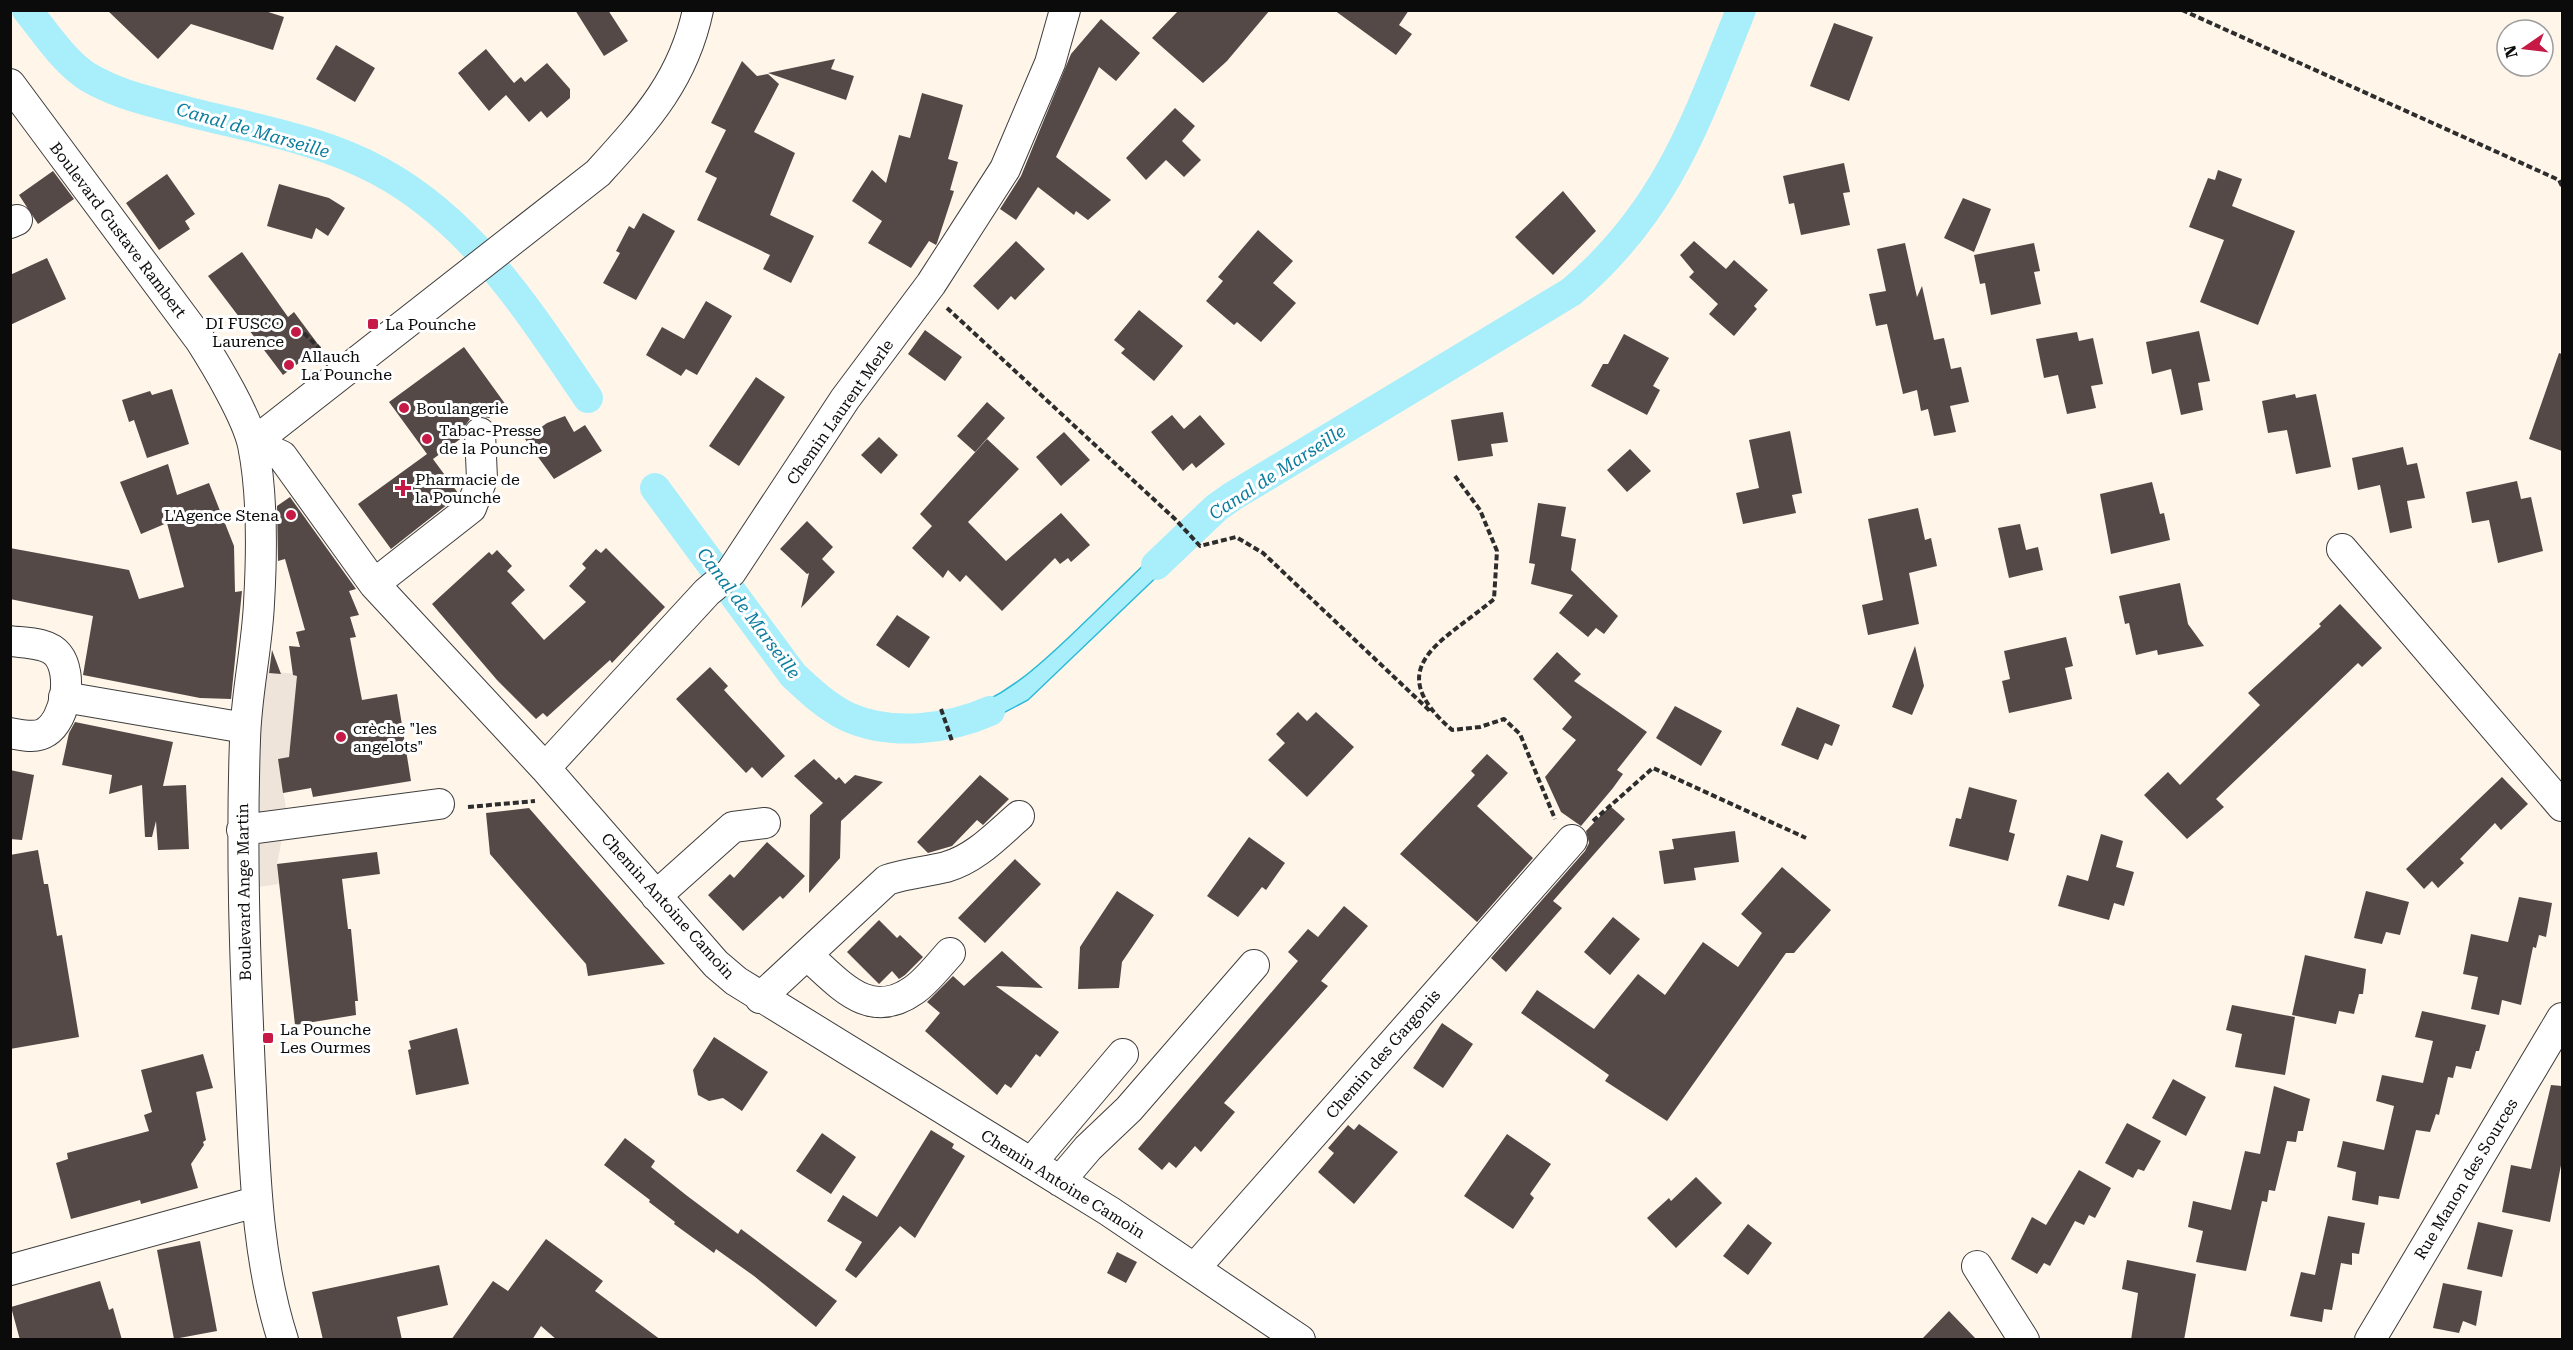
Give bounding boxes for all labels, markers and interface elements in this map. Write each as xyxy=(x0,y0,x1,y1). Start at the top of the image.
north arrow xyxy=(2495,18,2555,78)
text: N xyxy=(2500,43,2522,60)
water label: Canal de Marseille xyxy=(174,98,332,162)
street label: Boulevard Gustave Rambert xyxy=(46,139,190,321)
place label: DI FUSCO Laurence xyxy=(205,314,284,351)
place label: La Pounche xyxy=(385,315,476,334)
marker: La Pounche xyxy=(366,317,380,331)
marker: DI FUSCO Laurence xyxy=(289,325,303,339)
street label: Chemin Laurent Merle xyxy=(783,336,898,488)
place label: Allauch La Pounche xyxy=(301,347,392,384)
marker: Allauch La Pounche xyxy=(282,358,296,372)
place label: Boulangerie xyxy=(416,399,509,418)
marker: Boulangerie xyxy=(397,401,411,415)
water label: Canal de Marseille xyxy=(1205,420,1349,524)
place label: Tabac-Presse de la Pounche xyxy=(439,421,548,458)
marker: Tabac-Presse de la Pounche xyxy=(420,432,434,446)
place label: Pharmacie de la Pounche xyxy=(415,470,520,507)
marker: Pharmacie de la Pounche xyxy=(396,481,410,495)
place label: L'Agence Stena xyxy=(164,506,279,525)
marker: L'Agence Stena xyxy=(284,508,298,522)
water label: Canal de Marseille xyxy=(693,544,805,682)
place label: crèche "les angelots" xyxy=(353,719,437,756)
marker: crèche "les angelots" xyxy=(334,730,348,744)
street label: Boulevard Ange Martin xyxy=(233,803,255,981)
street label: Chemin Antoine Camoin xyxy=(597,829,739,983)
street label: Chemin des Gargonis xyxy=(1322,985,1444,1122)
place label: La Pounche Les Ourmes xyxy=(280,1020,371,1057)
marker: La Pounche Les Ourmes xyxy=(261,1031,275,1045)
street label: Rue Manon des Sources xyxy=(2410,1095,2522,1263)
street label: Chemin Antoine Camoin xyxy=(977,1126,1149,1242)

